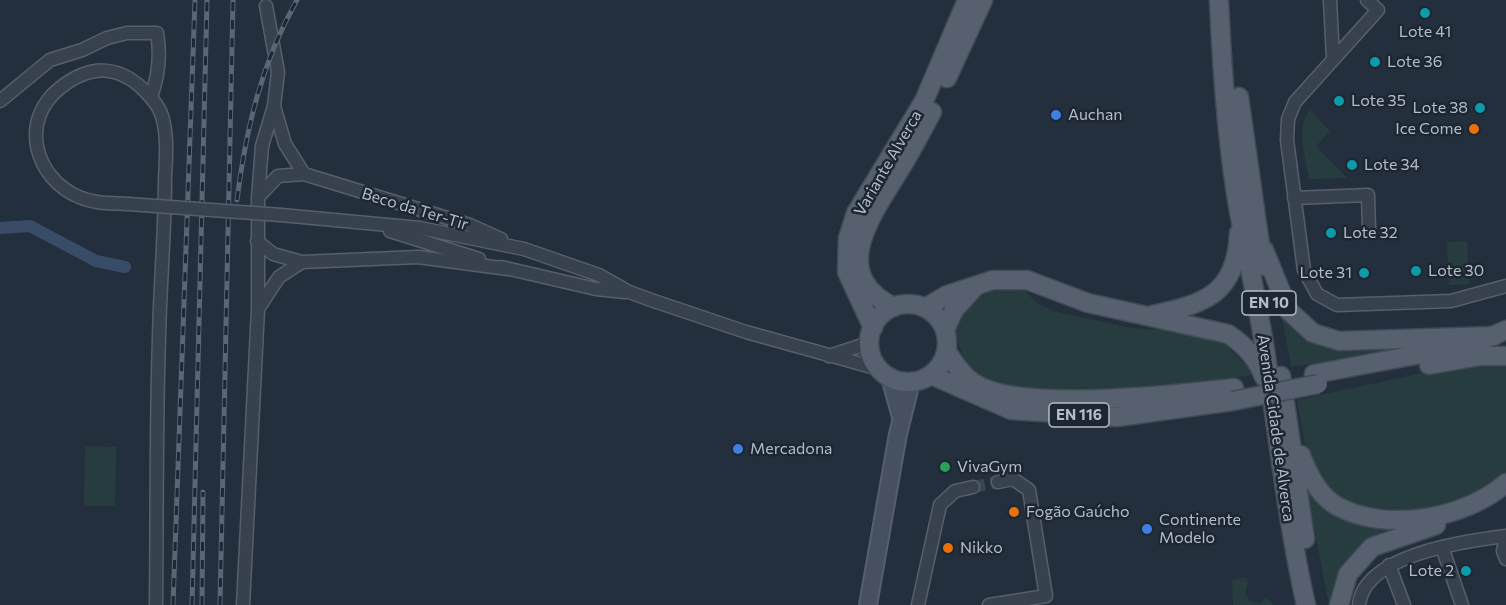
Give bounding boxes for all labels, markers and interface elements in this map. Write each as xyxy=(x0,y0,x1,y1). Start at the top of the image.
marker: Lote 41 xyxy=(1418,6,1432,20)
place label: Lote 41 xyxy=(1399,22,1451,42)
place label: Lote 36 xyxy=(1387,52,1442,72)
marker: Lote 36 xyxy=(1368,55,1382,69)
place label: Lote 35 xyxy=(1351,91,1406,111)
marker: Lote 35 xyxy=(1332,94,1346,108)
place label: Lote 38 xyxy=(1413,98,1468,118)
marker: Lote 38 xyxy=(1473,101,1487,115)
place label: Auchan xyxy=(1068,105,1122,125)
street label: Variante Alverca xyxy=(850,107,926,219)
marker: Auchan xyxy=(1049,108,1063,122)
place label: Ice Come xyxy=(1395,119,1462,139)
marker: Ice Come xyxy=(1467,122,1481,136)
place label: Lote 34 xyxy=(1364,155,1419,175)
marker: Lote 34 xyxy=(1345,158,1359,172)
street label: Beco da Ter-Tir xyxy=(359,184,471,234)
place label: Lote 32 xyxy=(1343,223,1398,243)
marker: Lote 32 xyxy=(1324,226,1338,240)
place label: Lote 30 xyxy=(1428,261,1484,281)
place label: Lote 31 xyxy=(1299,263,1352,283)
marker: Lote 30 xyxy=(1409,264,1423,278)
marker: Lote 31 xyxy=(1357,266,1371,280)
road number: EN 10 xyxy=(1242,291,1296,315)
street label: Avenida Cidade de Alverca xyxy=(1253,333,1299,523)
road number: EN 116 xyxy=(1049,403,1109,427)
place label: Mercadona xyxy=(750,439,832,459)
marker: Mercadona xyxy=(731,442,745,456)
place label: VivaGym xyxy=(957,457,1022,477)
marker: VivaGym xyxy=(938,460,952,474)
place label: Fogão Gaúcho xyxy=(1026,502,1130,522)
marker: Fogão Gaúcho xyxy=(1007,505,1021,519)
place label: Continente Modelo xyxy=(1159,510,1241,548)
marker: Continente Modelo xyxy=(1140,522,1154,536)
place label: Nikko xyxy=(960,538,1003,558)
marker: Nikko xyxy=(941,541,955,555)
place label: Lote 2 xyxy=(1409,561,1454,581)
marker: Lote 2 xyxy=(1459,564,1473,578)

